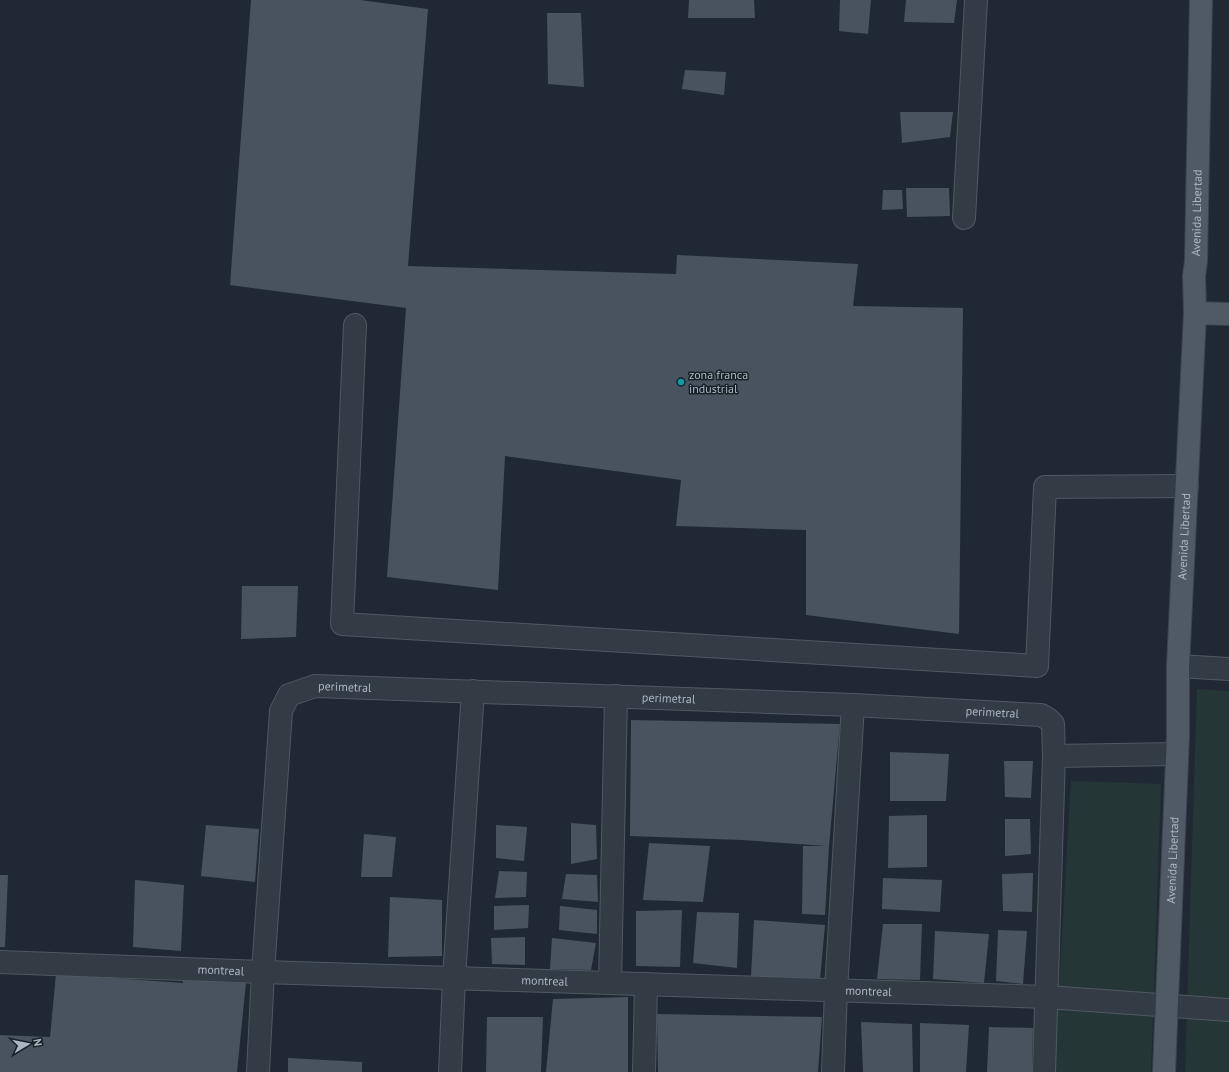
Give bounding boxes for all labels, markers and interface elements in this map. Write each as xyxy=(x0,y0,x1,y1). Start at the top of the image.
street label: Avenida Libertad xyxy=(1188,169,1205,256)
place label: zona franca industrial xyxy=(689,367,748,396)
marker: zona franca industrial xyxy=(676,377,686,387)
street label: Avenida Libertad xyxy=(1174,493,1193,580)
street label: perimetral xyxy=(318,678,372,695)
street label: perimetral xyxy=(642,690,696,706)
street label: perimetral xyxy=(965,703,1020,721)
street label: Avenida Libertad xyxy=(1163,816,1182,904)
street label: montreal xyxy=(197,962,245,978)
street label: montreal xyxy=(521,972,569,989)
street label: montreal xyxy=(845,983,892,999)
north arrow xyxy=(8,1024,48,1064)
text: N xyxy=(30,1037,45,1047)

